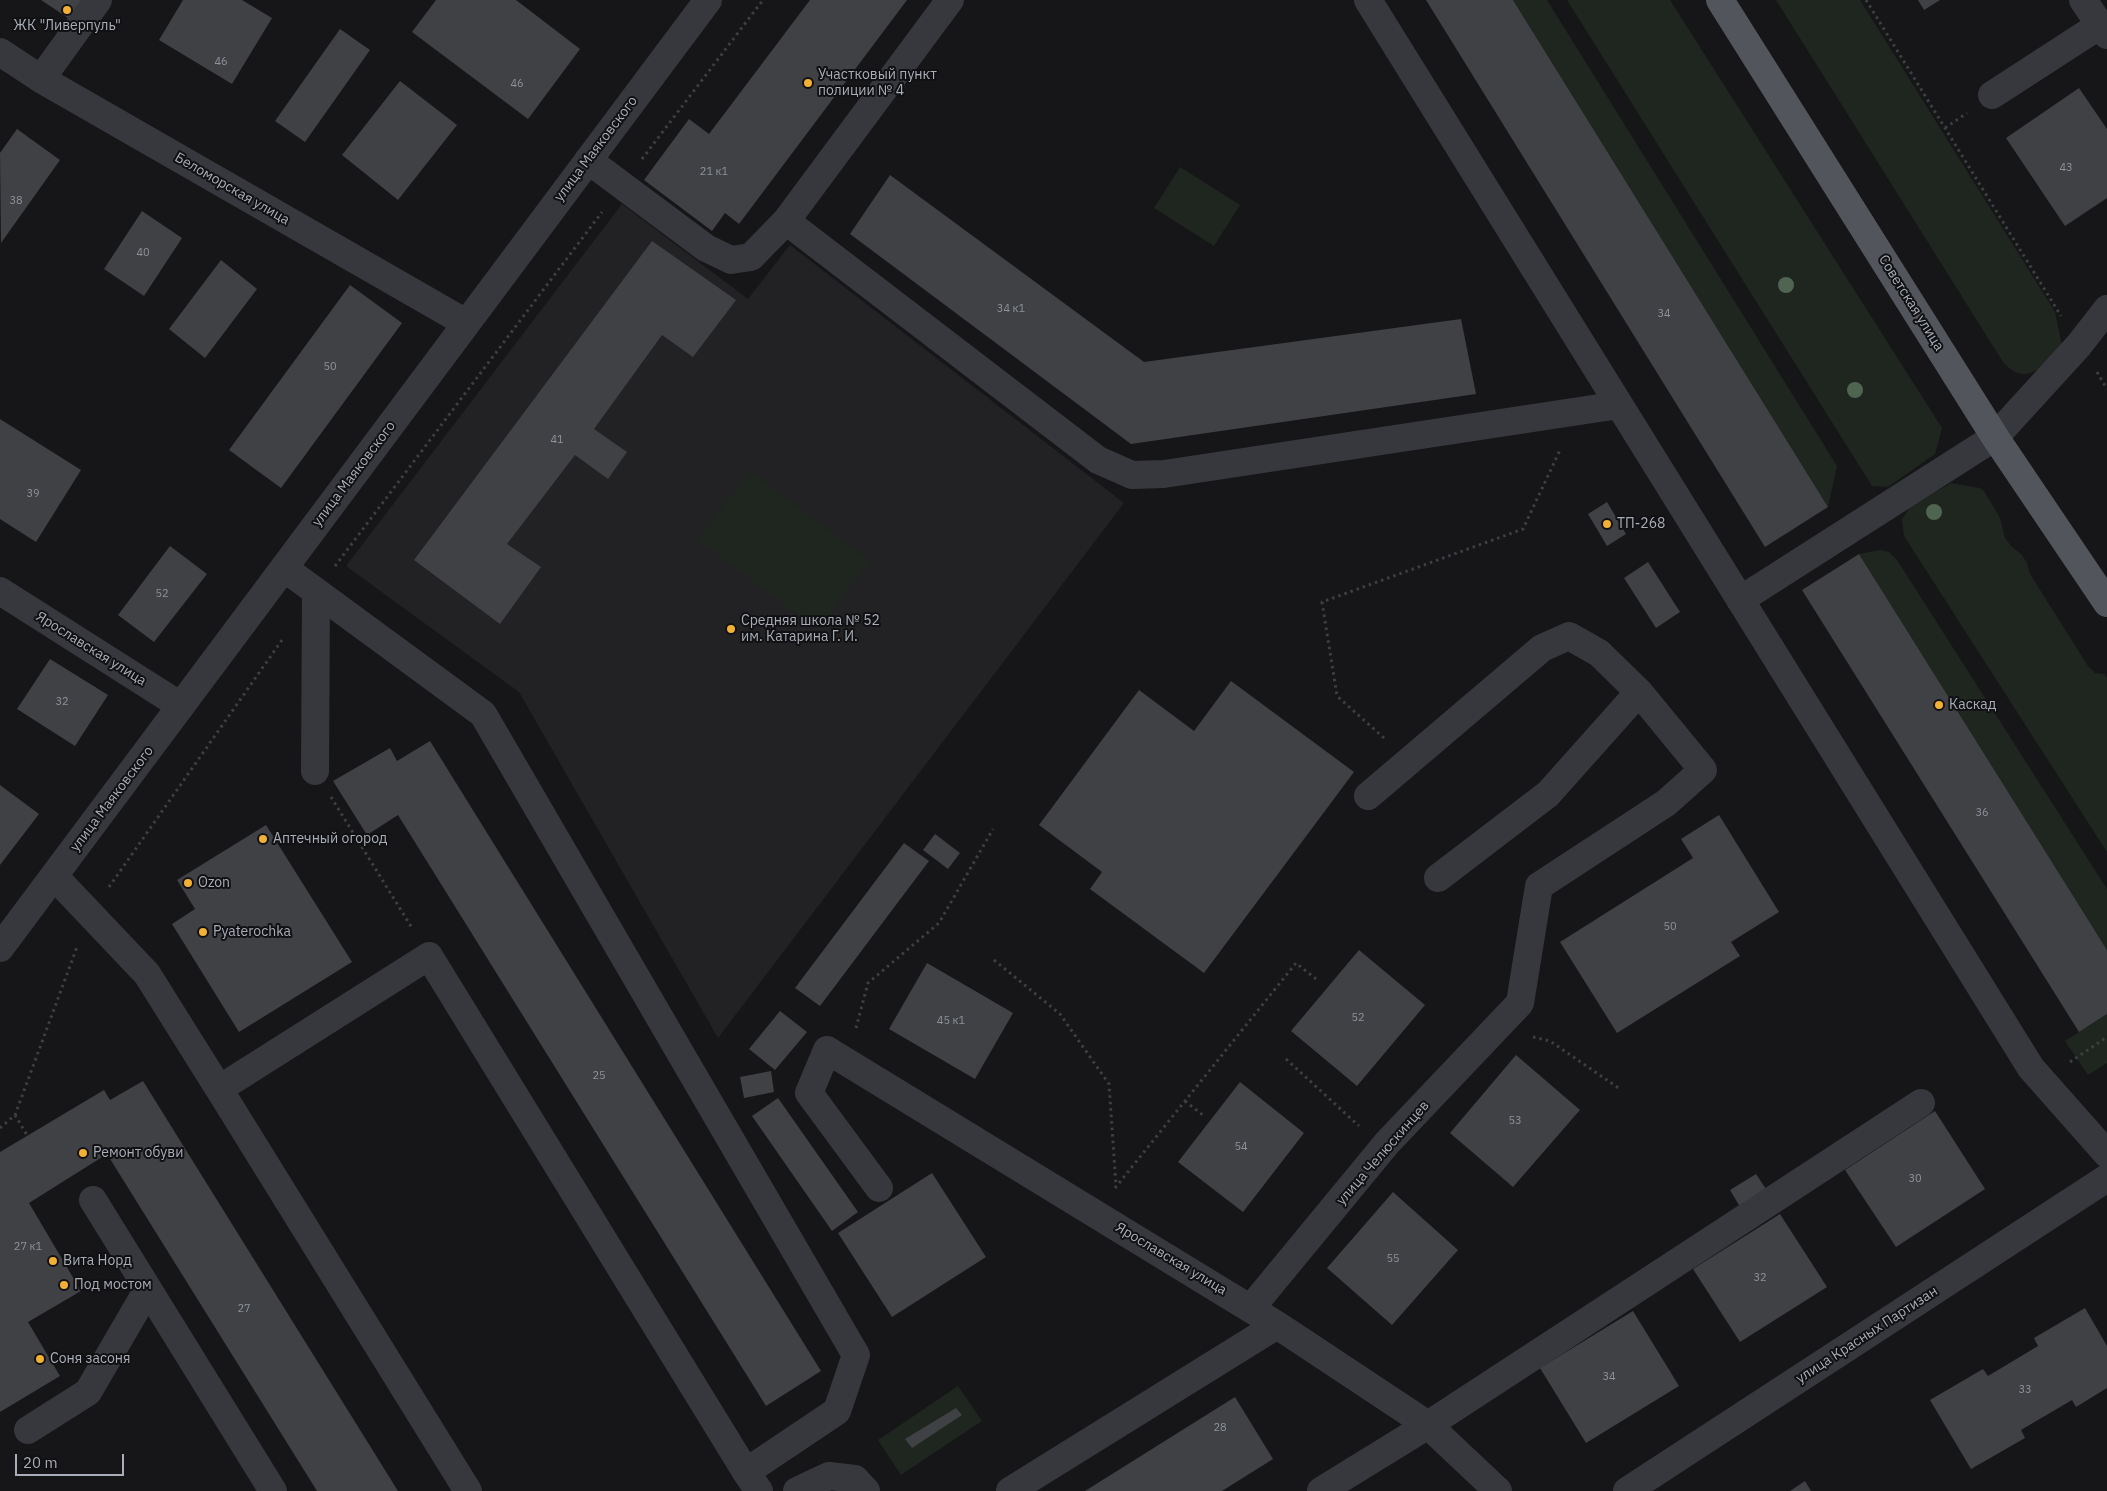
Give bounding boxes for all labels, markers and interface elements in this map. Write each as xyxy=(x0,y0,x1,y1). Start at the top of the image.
marker: ЖК "Ливерпуль" xyxy=(61,4,73,16)
place label: ЖК "Ливерпуль" xyxy=(13,18,121,34)
house number: 46 xyxy=(214,55,228,69)
place label: Участковый пункт полиции № 4 xyxy=(818,67,937,100)
house number: 46 xyxy=(510,77,524,91)
marker: Участковый пункт полиции № 4 xyxy=(802,77,814,89)
street label: улица Маяковского xyxy=(551,93,641,205)
street label: Беломорская улица xyxy=(172,149,292,229)
house number: 43 xyxy=(2059,161,2073,175)
house number: 21 к1 xyxy=(700,165,728,179)
house number: 38 xyxy=(9,194,23,208)
house number: 40 xyxy=(136,246,150,260)
street label: Советская улица xyxy=(1875,252,1947,354)
house number: 34 к1 xyxy=(997,302,1025,316)
house number: 34 xyxy=(1657,307,1671,321)
house number: 50 xyxy=(323,360,337,374)
street label: улица Маяковского xyxy=(309,418,399,530)
house number: 41 xyxy=(550,433,564,447)
house number: 39 xyxy=(26,487,40,501)
place label: ТП-268 xyxy=(1617,516,1665,532)
marker: ТП-268 xyxy=(1601,518,1613,530)
house number: 52 xyxy=(155,587,169,601)
street label: Ярославская улица xyxy=(33,608,149,690)
place label: Средняя школа № 52 им. Катарина Г. И. xyxy=(741,613,880,646)
marker: Средняя школа № 52 им. Катарина Г. И. xyxy=(725,623,737,635)
house number: 32 xyxy=(55,695,69,709)
place label: Каскад xyxy=(1949,697,1996,713)
marker: Каскад xyxy=(1933,699,1945,711)
street label: улица Маяковского xyxy=(67,743,157,855)
house number: 36 xyxy=(1975,806,1989,820)
place label: Аптечный огород xyxy=(273,831,387,847)
marker: Аптечный огород xyxy=(257,833,269,845)
place label: Ozon xyxy=(198,875,230,891)
marker: Ozon xyxy=(182,877,194,889)
house number: 50 xyxy=(1663,920,1677,934)
place label: Pyaterochka xyxy=(213,924,291,940)
marker: Pyaterochka xyxy=(197,926,209,938)
house number: 52 xyxy=(1351,1011,1365,1025)
house number: 45 к1 xyxy=(937,1014,965,1028)
house number: 25 xyxy=(592,1069,606,1083)
street label: улица Челюскинцев xyxy=(1333,1097,1433,1209)
house number: 53 xyxy=(1508,1114,1522,1128)
house number: 54 xyxy=(1234,1140,1248,1154)
place label: Ремонт обуви xyxy=(93,1145,183,1161)
marker: Ремонт обуви xyxy=(77,1147,89,1159)
house number: 30 xyxy=(1908,1172,1922,1186)
street label: Ярославская улица xyxy=(1112,1219,1230,1299)
house number: 27 к1 xyxy=(14,1240,42,1254)
house number: 55 xyxy=(1386,1252,1400,1266)
place label: Вита Норд xyxy=(63,1253,132,1269)
marker: Вита Норд xyxy=(47,1255,59,1267)
house number: 32 xyxy=(1753,1271,1767,1285)
place label: Под мостом xyxy=(74,1277,152,1293)
marker: Под мостом xyxy=(58,1279,70,1291)
street label: улица Красных Партизан xyxy=(1793,1283,1941,1387)
house number: 27 xyxy=(237,1302,251,1316)
place label: Соня засоня xyxy=(50,1351,130,1367)
marker: Соня засоня xyxy=(34,1353,46,1365)
house number: 34 xyxy=(1602,1370,1616,1384)
house number: 33 xyxy=(2018,1383,2032,1397)
house number: 28 xyxy=(1213,1421,1227,1435)
scale bar xyxy=(18,1444,126,1476)
text: 20 m xyxy=(23,1453,58,1472)

